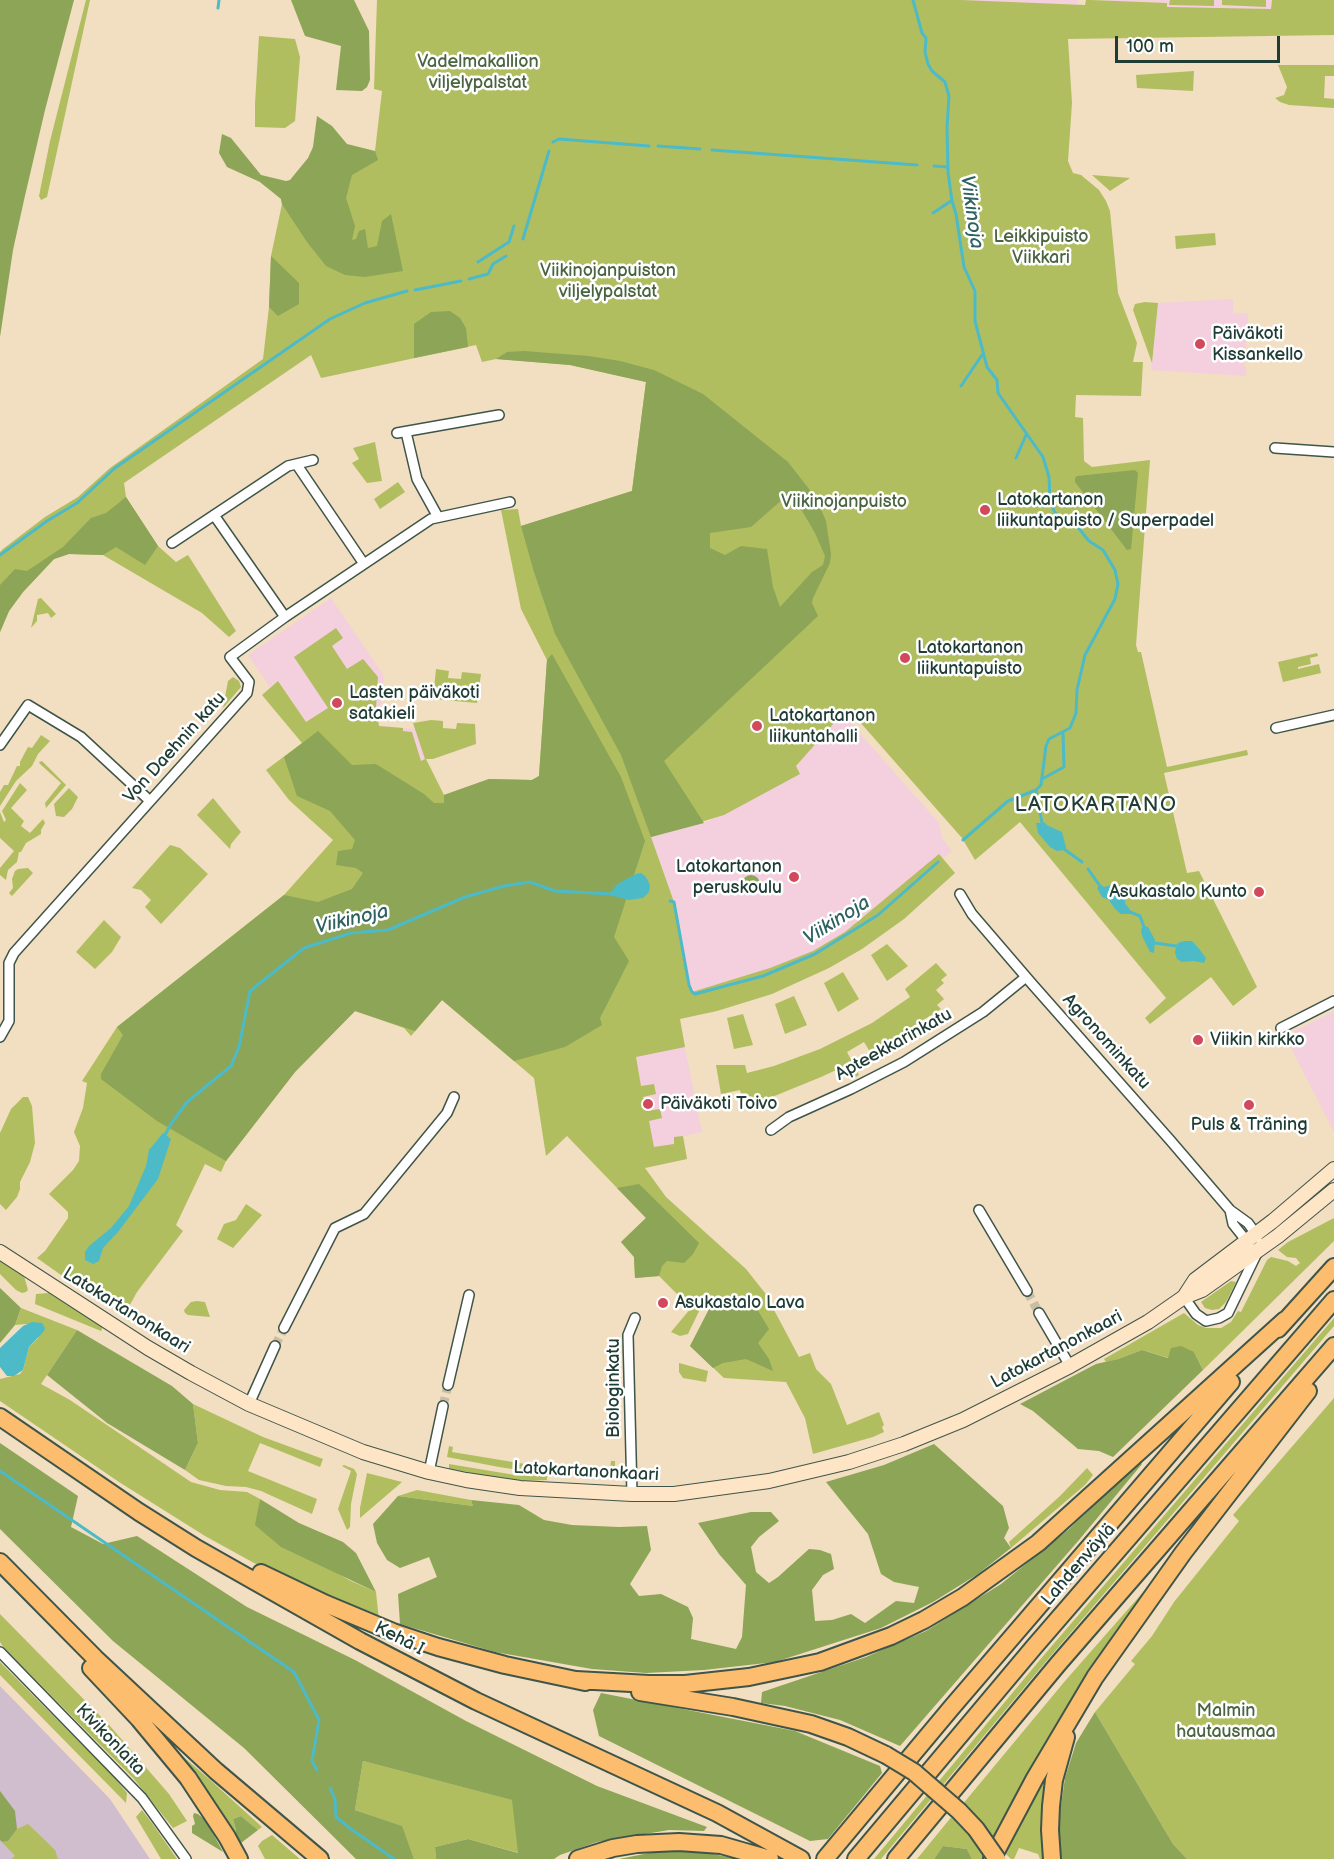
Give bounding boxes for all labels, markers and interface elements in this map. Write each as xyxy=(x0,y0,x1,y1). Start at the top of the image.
scale bar xyxy=(1118,24,1283,62)
text: 100 m xyxy=(1126,36,1174,57)
park label: Vadelmakallion viljelypalstat xyxy=(417,51,539,94)
water label: Viikinoja xyxy=(954,174,988,250)
park label: Leikkipuisto Viikkari xyxy=(993,226,1089,268)
park label: Viikinojanpuiston viljelypalstat xyxy=(540,260,676,302)
place label: Päiväkoti Kissankello xyxy=(1212,323,1303,366)
marker: Päiväkoti Kissankello xyxy=(1193,337,1207,351)
place label: Latokartanon liikuntapuisto / Superpadel xyxy=(997,489,1214,532)
park label: Viikinojanpuisto xyxy=(781,491,907,513)
marker: Latokartanon liikuntapuisto / Superpadel xyxy=(978,503,992,517)
place label: Latokartanon liikuntapuisto xyxy=(917,637,1023,680)
marker: Latokartanon liikuntapuisto xyxy=(898,651,912,665)
place label: Lasten päiväkoti satakieli xyxy=(349,682,480,724)
street label: Von Daehnin katu xyxy=(119,688,231,808)
marker: Lasten päiväkoti satakieli xyxy=(330,696,344,710)
place label: Latokartanon liikuntahalli xyxy=(769,705,875,748)
marker: Latokartanon liikuntahalli xyxy=(750,719,764,733)
district label: LATOKARTANO xyxy=(1015,793,1177,819)
place label: Latokartanon peruskoulu xyxy=(676,856,782,898)
marker: Latokartanon peruskoulu xyxy=(787,870,801,884)
place label: Asukastalo Kunto xyxy=(1109,881,1247,903)
marker: Asukastalo Kunto xyxy=(1252,885,1266,899)
water label: Viikinoja xyxy=(799,891,875,951)
water label: Viikinoja xyxy=(313,900,391,940)
street label: Agronominkatu xyxy=(1057,990,1155,1094)
street label: Apteekkarinkatu xyxy=(832,1004,956,1086)
place label: Viikin kirkko xyxy=(1210,1029,1305,1051)
marker: Viikin kirkko xyxy=(1191,1033,1205,1047)
place label: Päiväkoti Toivo xyxy=(660,1093,778,1115)
marker: Päiväkoti Toivo xyxy=(641,1097,655,1111)
marker: Puls & Träning xyxy=(1242,1098,1256,1112)
place label: Puls & Träning xyxy=(1190,1114,1308,1136)
street label: Latokartanonkaari xyxy=(58,1263,194,1359)
place label: Asukastalo Lava xyxy=(675,1292,805,1314)
marker: Asukastalo Lava xyxy=(656,1296,670,1310)
street label: Latokartanonkaari xyxy=(988,1306,1126,1394)
street label: Biologinkatu xyxy=(603,1338,625,1438)
street label: Latokartanonkaari xyxy=(513,1457,659,1487)
street label: Lahdenväylä xyxy=(1037,1519,1121,1611)
street label: Kehä I xyxy=(371,1617,427,1661)
street label: Kivikonlaita xyxy=(71,1700,149,1780)
park label: Malmin hautausmaa xyxy=(1176,1700,1276,1742)

